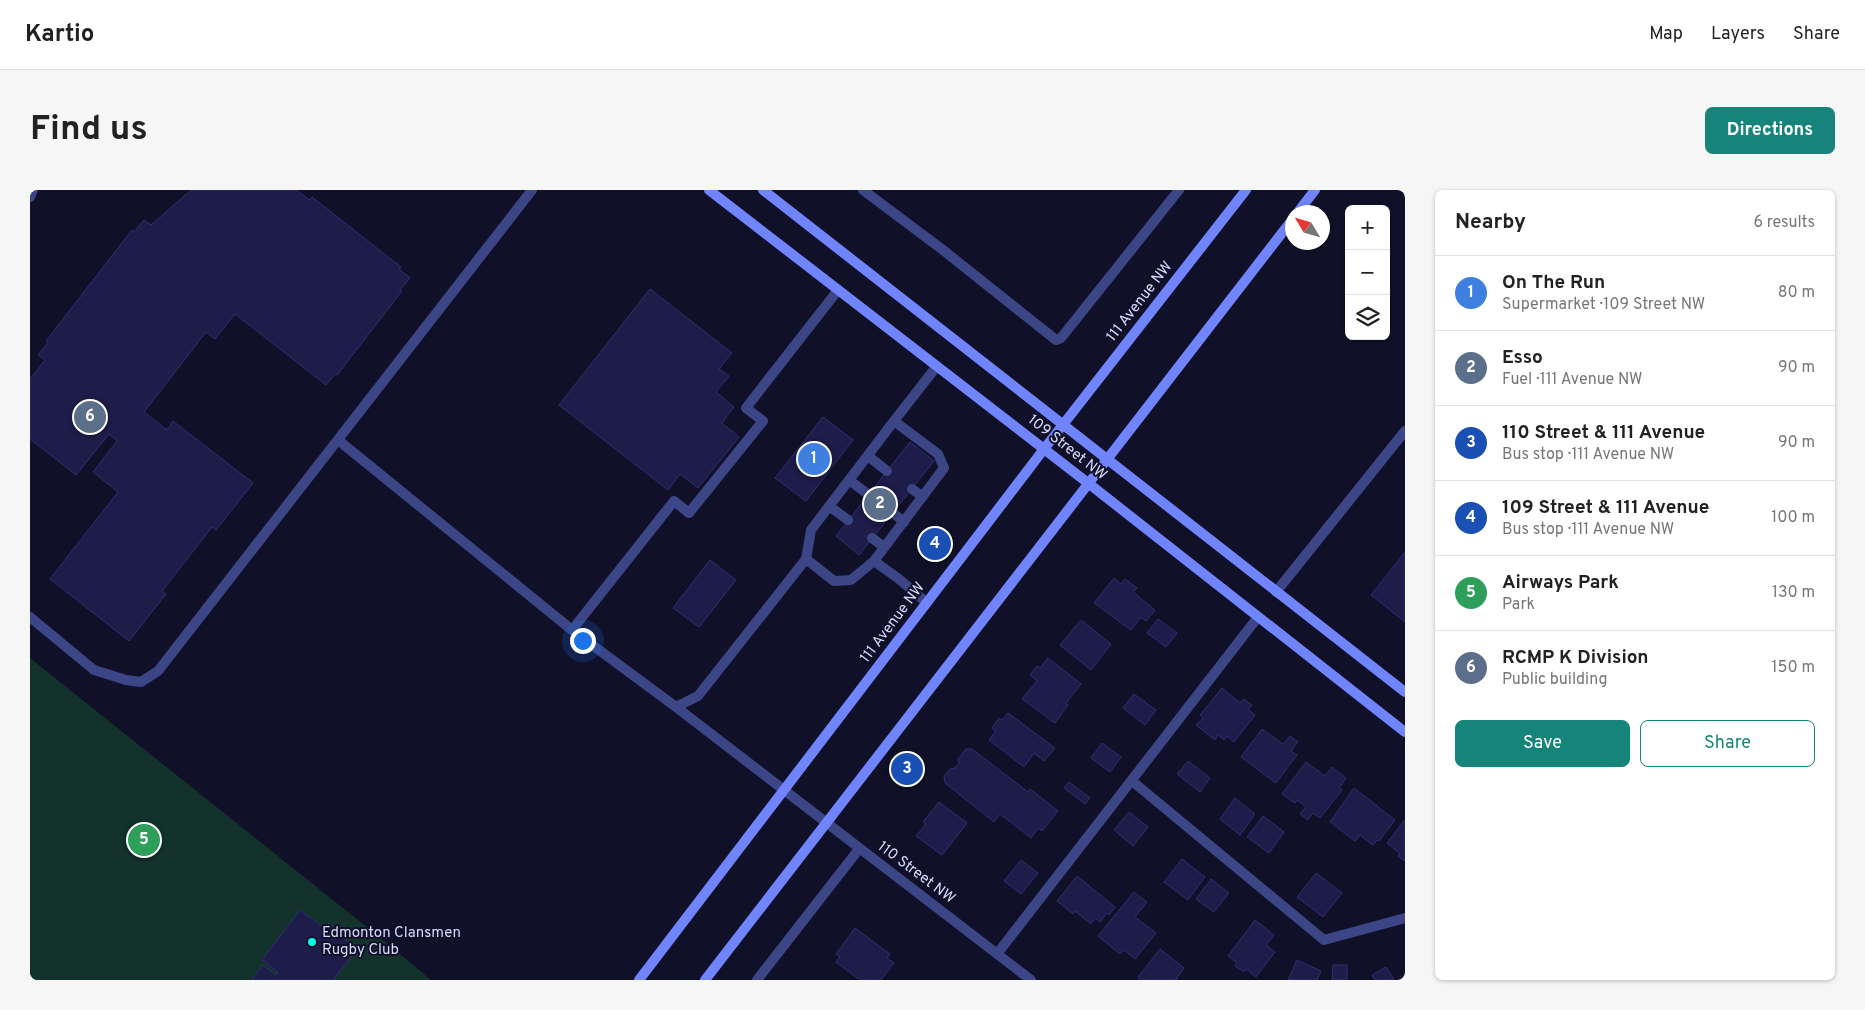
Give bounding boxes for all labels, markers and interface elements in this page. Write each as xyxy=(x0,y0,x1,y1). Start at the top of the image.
text: Kartio xyxy=(25,20,94,50)
text: Map xyxy=(1649,23,1683,46)
text: Layers xyxy=(1711,23,1765,46)
text: Share xyxy=(1793,23,1840,46)
button: Directions xyxy=(1705,107,1835,154)
text: Find us xyxy=(30,108,148,152)
north arrow xyxy=(1285,205,1330,250)
map controls xyxy=(1345,205,1390,340)
button: + xyxy=(1345,205,1390,250)
text: Nearby xyxy=(1455,209,1526,236)
text: 6 results xyxy=(1753,213,1815,233)
button: − xyxy=(1345,250,1390,295)
street label: 111 Avenue NW xyxy=(1103,258,1177,346)
text: On The Run xyxy=(1502,271,1605,295)
text: 1 xyxy=(1468,283,1474,303)
text: 80 m xyxy=(1778,283,1815,303)
button: layers xyxy=(1345,295,1390,340)
text: Supermarket · 109 Street NW xyxy=(1502,295,1705,315)
text: Esso xyxy=(1502,346,1543,370)
text: 2 xyxy=(1466,358,1476,378)
text: 90 m xyxy=(1778,358,1815,378)
text: Fuel · 111 Avenue NW xyxy=(1502,370,1643,390)
pin: 6 xyxy=(74,398,106,436)
street label: 109 Street NW xyxy=(1023,411,1111,485)
text: 110 Street & 111 Avenue xyxy=(1502,421,1705,445)
text: 3 xyxy=(1466,433,1476,453)
text: 90 m xyxy=(1778,433,1815,453)
pin: 1 xyxy=(798,440,830,478)
text: Bus stop · 111 Avenue NW xyxy=(1502,445,1674,465)
pin: 2 xyxy=(864,485,896,523)
text: 109 Street & 111 Avenue xyxy=(1502,496,1709,520)
text: 4 xyxy=(1466,508,1476,528)
text: 100 m xyxy=(1771,508,1815,528)
text: Bus stop · 111 Avenue NW xyxy=(1502,520,1674,540)
pin: 4 xyxy=(919,525,951,563)
text: Airways Park xyxy=(1502,571,1619,595)
street label: 111 Avenue NW xyxy=(856,579,930,667)
text: 5 xyxy=(1466,583,1476,603)
text: 130 m xyxy=(1772,583,1815,603)
text: Park xyxy=(1502,595,1535,615)
your location xyxy=(570,628,596,654)
text: RCMP K Division xyxy=(1502,646,1649,670)
text: 6 xyxy=(1466,658,1476,678)
text: 150 m xyxy=(1772,658,1815,678)
text: Public building xyxy=(1502,670,1607,690)
button: Save xyxy=(1455,720,1630,767)
button: Share xyxy=(1640,720,1815,767)
pin: 3 xyxy=(891,750,923,788)
pin: 5 xyxy=(128,821,160,859)
street label: 110 Street NW xyxy=(873,838,959,908)
place label: Edmonton Clansmen Rugby Club xyxy=(322,924,461,960)
marker: Edmonton Clansmen Rugby Club xyxy=(306,936,318,948)

